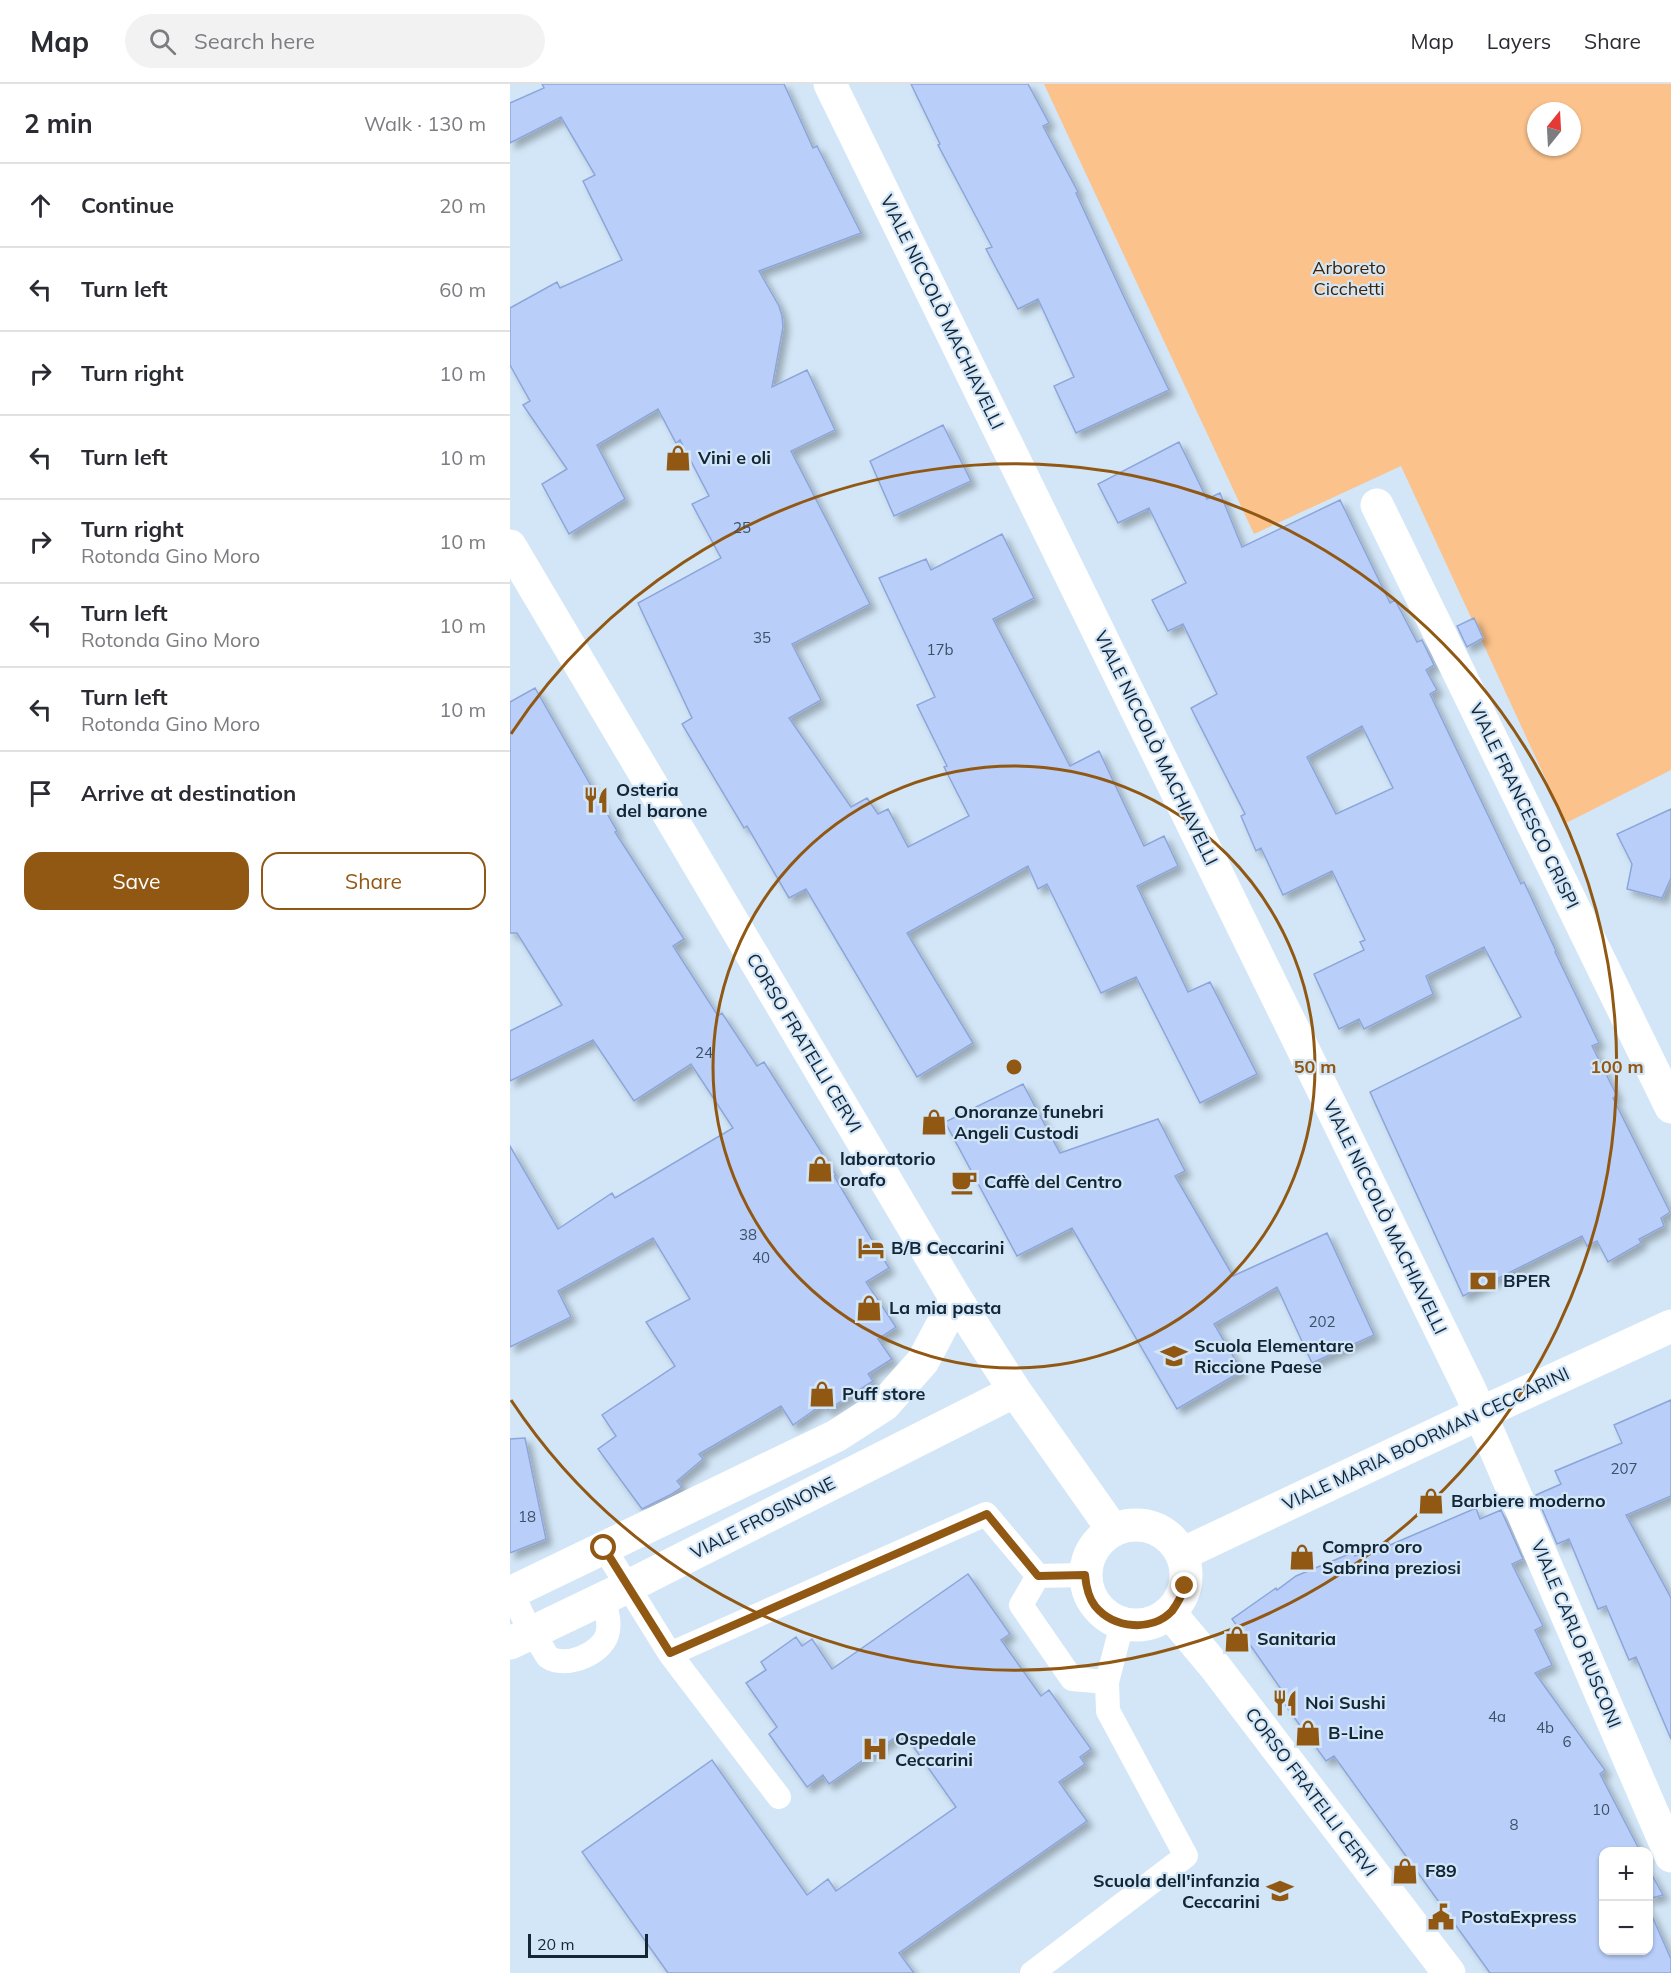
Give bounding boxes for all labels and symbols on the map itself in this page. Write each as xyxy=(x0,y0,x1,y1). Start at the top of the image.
north arrow xyxy=(1527,102,1581,156)
street label: VIALE NICCOLÒ MACHIAVELLI xyxy=(876,191,1009,433)
park label: Arboreto Cicchetti xyxy=(1312,256,1386,300)
shop icon: Vini e oli xyxy=(663,443,693,473)
place label: Vini e oli xyxy=(697,446,771,469)
house number: 25 xyxy=(733,518,751,537)
street label: VIALE NICCOLÒ MACHIAVELLI xyxy=(1090,627,1223,869)
house number: 35 xyxy=(753,628,771,647)
house number: 17b xyxy=(926,640,954,659)
street label: VIALE FRANCESCO CRISPI xyxy=(1465,699,1584,912)
place label: Osteria del barone xyxy=(616,778,707,822)
restaurant icon: Osteria del barone xyxy=(581,785,611,815)
street label: CORSO FRATELLI CERVI xyxy=(742,949,867,1137)
house number: 24 xyxy=(695,1043,713,1062)
text: 50 m xyxy=(1294,1055,1336,1078)
text: 100 m xyxy=(1590,1055,1644,1078)
centre of rings xyxy=(1004,1057,1024,1077)
street label: VIALE NICCOLÒ MACHIAVELLI xyxy=(1319,1096,1452,1338)
place label: Onoranze funebri Angeli Custodi xyxy=(954,1100,1104,1144)
shop icon: Onoranze funebri Angeli Custodi xyxy=(919,1107,949,1137)
place label: laboratorio orafo xyxy=(840,1147,936,1191)
shop icon: laboratorio orafo xyxy=(805,1154,835,1184)
cafe icon: Caffè del Centro xyxy=(949,1167,979,1197)
place label: Caffè del Centro xyxy=(984,1170,1122,1193)
house number: 38 xyxy=(739,1225,757,1244)
hotel icon: B/B Ceccarini xyxy=(856,1233,886,1263)
place label: B/B Ceccarini xyxy=(891,1236,1004,1259)
house number: 40 xyxy=(752,1248,770,1267)
bank icon: BPER xyxy=(1468,1266,1498,1296)
place label: BPER xyxy=(1503,1269,1551,1292)
shop icon: La mia pasta xyxy=(854,1293,884,1323)
place label: La mia pasta xyxy=(889,1296,1001,1319)
house number: 202 xyxy=(1308,1312,1336,1331)
place label: Scuola Elementare Riccione Paese xyxy=(1194,1334,1354,1378)
school or university icon: Scuola Elementare Riccione Paese xyxy=(1159,1341,1189,1371)
street label: VIALE MARIA BOORMAN CECCARINI xyxy=(1279,1362,1573,1515)
shop icon: Puff store xyxy=(807,1379,837,1409)
place label: Puff store xyxy=(842,1382,926,1405)
house number: 207 xyxy=(1610,1459,1638,1478)
street label: VIALE FROSINONE xyxy=(687,1471,839,1564)
shop icon: Barbiere moderno xyxy=(1416,1486,1446,1516)
place label: Barbiere moderno xyxy=(1451,1489,1606,1512)
house number: 18 xyxy=(518,1507,536,1526)
route start xyxy=(590,1534,616,1560)
place label: Compro oro Sabrina preziosi xyxy=(1322,1535,1461,1579)
street label: VIALE CARLO RUSCONI xyxy=(1526,1536,1626,1731)
shop icon: Compro oro Sabrina preziosi xyxy=(1287,1542,1317,1572)
route end xyxy=(1171,1572,1197,1598)
shop icon: Sanitaria xyxy=(1222,1624,1252,1654)
place label: Sanitaria xyxy=(1257,1627,1336,1650)
restaurant icon: Noi Sushi xyxy=(1270,1688,1300,1718)
place label: Noi Sushi xyxy=(1305,1691,1386,1714)
street label: CORSO FRATELLI CERVI xyxy=(1240,1703,1382,1881)
house number: 4a xyxy=(1488,1707,1506,1726)
shop icon: B-Line xyxy=(1293,1718,1323,1748)
house number: 4b xyxy=(1536,1718,1554,1737)
place label: B-Line xyxy=(1328,1721,1384,1744)
place label: Ospedale Ceccarini xyxy=(895,1727,976,1771)
house number: 6 xyxy=(1562,1732,1572,1751)
hospital icon: Ospedale Ceccarini xyxy=(860,1734,890,1764)
house number: 10 xyxy=(1592,1800,1610,1819)
house number: 8 xyxy=(1509,1815,1519,1834)
shop icon: F89 xyxy=(1390,1856,1420,1886)
place label: F89 xyxy=(1425,1859,1457,1882)
place label: Scuola dell'infanzia Ceccarini xyxy=(1093,1869,1260,1913)
school or university icon: Scuola dell'infanzia Ceccarini xyxy=(1265,1876,1295,1906)
public building icon: PostaExpress xyxy=(1426,1902,1456,1932)
place label: PostaExpress xyxy=(1461,1905,1577,1928)
scale bar xyxy=(528,1931,648,1958)

